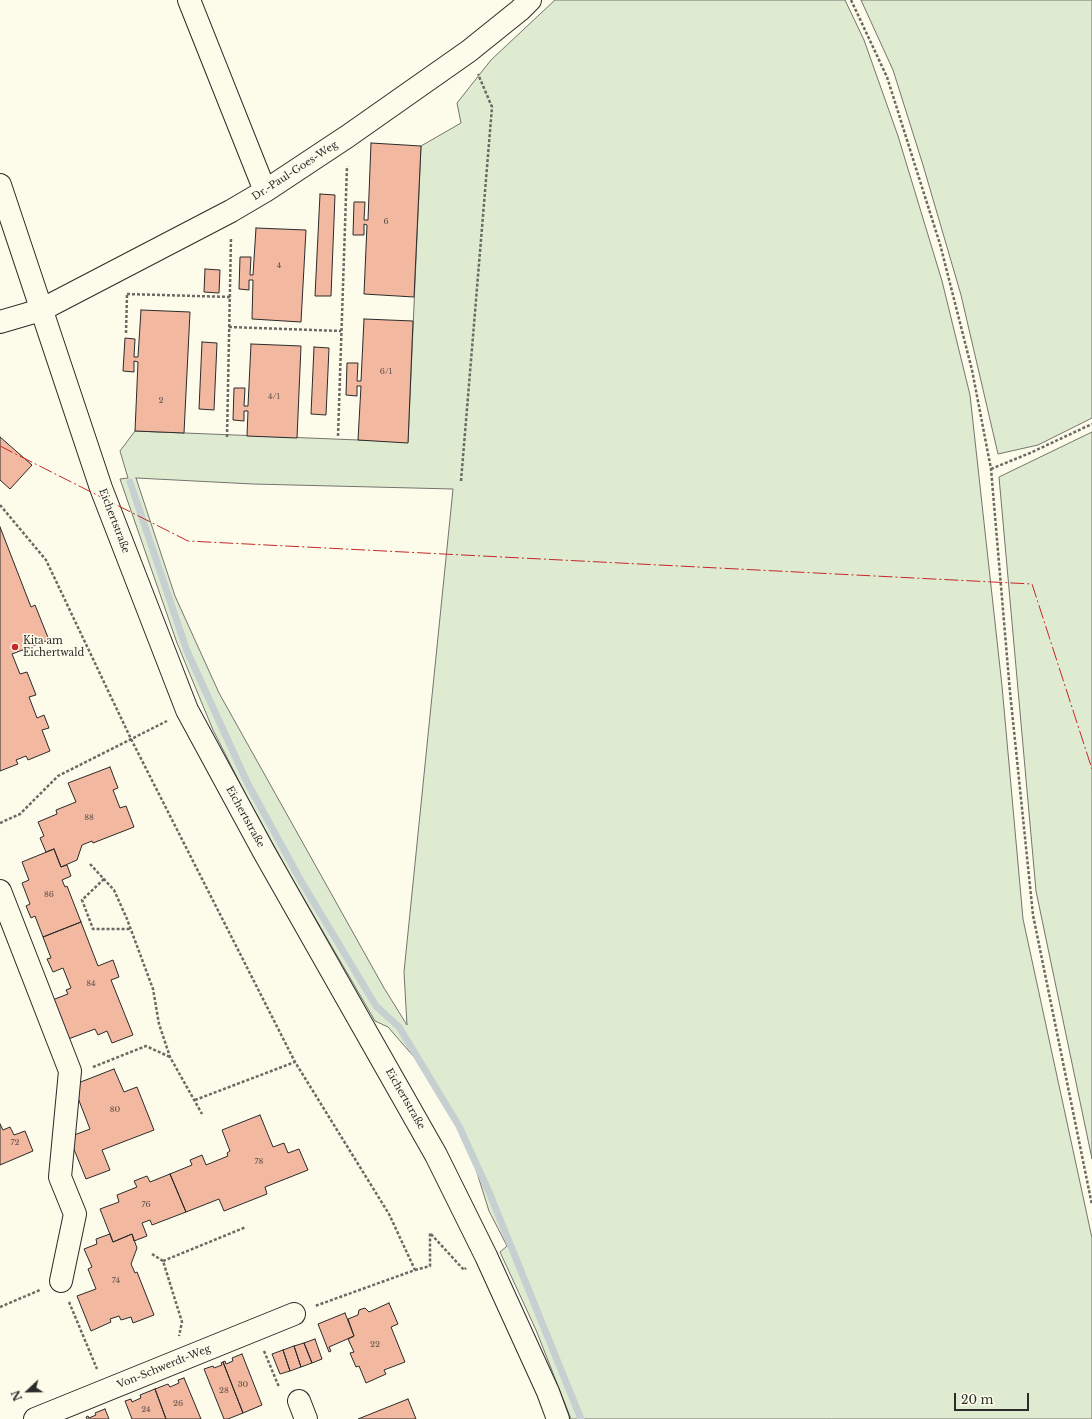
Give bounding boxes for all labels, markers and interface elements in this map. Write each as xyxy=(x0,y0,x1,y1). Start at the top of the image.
street label: Dr.-Paul-Goes-Weg xyxy=(250,139,340,203)
house number: 6 xyxy=(383,217,389,227)
house number: 4 xyxy=(277,261,281,271)
house number: 6/1 xyxy=(380,367,392,377)
house number: 4/1 xyxy=(268,392,280,402)
house number: 2 xyxy=(159,396,163,406)
street label: Eichertstraße xyxy=(96,487,132,555)
place label: Kita am Eichertwald xyxy=(23,635,84,658)
marker: Kita am Eichertwald xyxy=(10,642,20,652)
street label: Eichertstraße xyxy=(223,784,267,850)
house number: 88 xyxy=(84,813,94,823)
house number: 86 xyxy=(44,890,54,900)
house number: 84 xyxy=(86,979,96,989)
street label: Eichertstraße xyxy=(383,1066,427,1132)
house number: 80 xyxy=(110,1105,120,1115)
house number: 72 xyxy=(11,1138,19,1148)
house number: 78 xyxy=(255,1157,263,1167)
house number: 76 xyxy=(141,1200,151,1210)
house number: 74 xyxy=(112,1276,120,1286)
house number: 22 xyxy=(370,1340,380,1350)
street label: Von-Schwerdt-Weg xyxy=(116,1343,212,1391)
north arrow xyxy=(8,1371,48,1411)
house number: 30 xyxy=(238,1380,248,1390)
scale bar xyxy=(956,1385,1031,1411)
house number: 28 xyxy=(219,1386,229,1396)
text: N xyxy=(8,1388,25,1403)
text: 20 m xyxy=(961,1392,993,1407)
house number: 26 xyxy=(173,1399,183,1409)
house number: 24 xyxy=(141,1405,151,1415)

